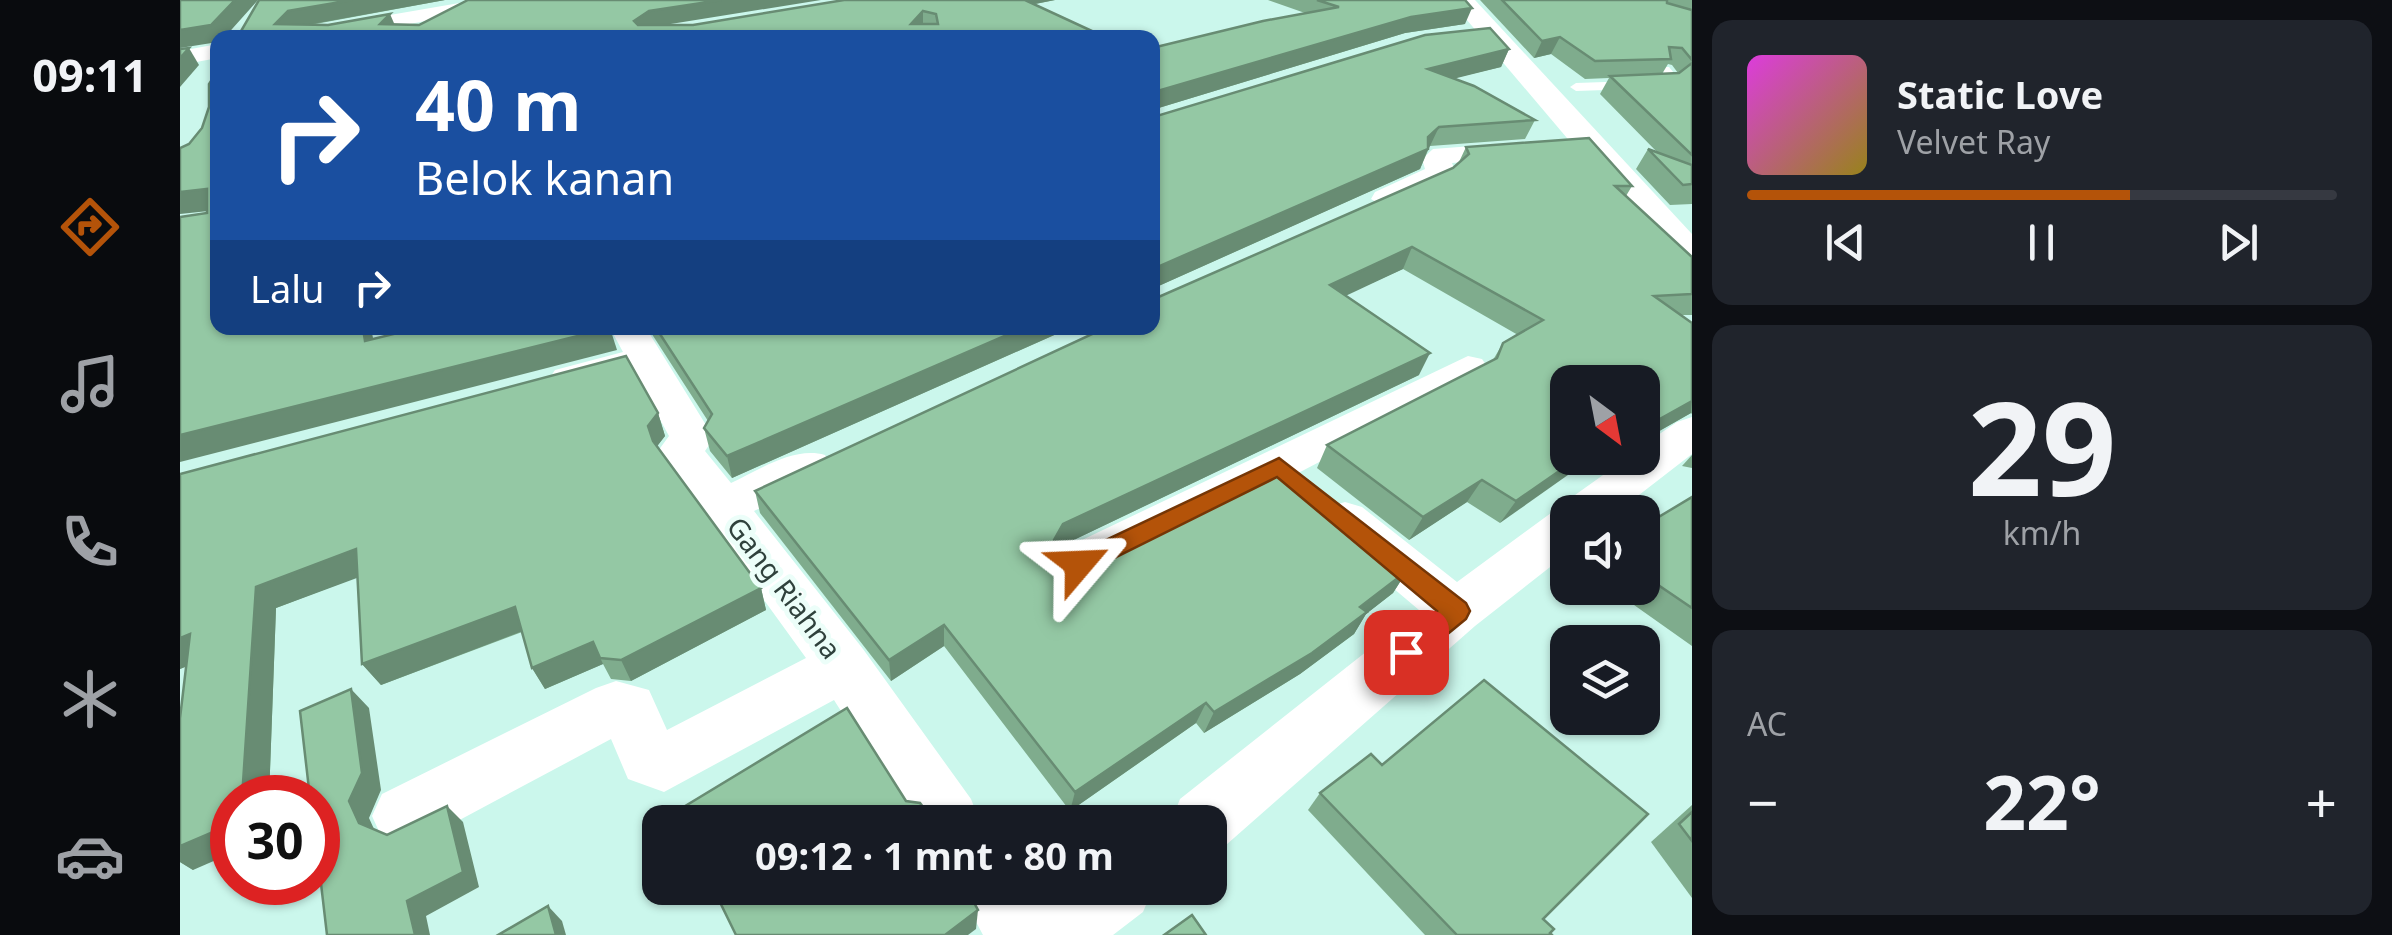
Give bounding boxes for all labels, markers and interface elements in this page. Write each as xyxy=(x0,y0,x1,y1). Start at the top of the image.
text: 09:11 xyxy=(32,44,148,105)
text: 40 m xyxy=(415,56,582,152)
text: Static Love xyxy=(1897,68,2103,120)
icon: right xyxy=(250,70,380,200)
text: Velvet Ray xyxy=(1897,120,2050,163)
text: Belok kanan xyxy=(415,147,674,208)
icon: directions xyxy=(55,192,125,262)
icon: previous xyxy=(1818,215,1873,270)
icon: pause xyxy=(2014,215,2069,270)
icon: next xyxy=(2211,215,2266,270)
icon: right xyxy=(345,260,400,315)
text: Lalu xyxy=(250,262,325,314)
icon: music xyxy=(55,349,125,419)
text: 29 xyxy=(1968,357,2116,534)
north arrow xyxy=(1550,365,1660,475)
map controls xyxy=(1550,365,1660,735)
button: sound xyxy=(1550,495,1660,605)
icon: phone xyxy=(55,507,125,577)
street label: Gang Riahna xyxy=(719,509,851,666)
text: km/h xyxy=(2003,511,2081,554)
position arrow xyxy=(1027,512,1131,616)
pin xyxy=(1364,610,1449,695)
icon: arrive xyxy=(1379,625,1434,680)
button: layers xyxy=(1550,625,1660,735)
icon: climate xyxy=(55,664,125,734)
text: AC xyxy=(1747,702,1787,745)
text: 22° xyxy=(1983,750,2101,852)
text: − xyxy=(1747,764,1778,839)
text: + xyxy=(2306,764,2337,839)
speed limit sign: 30 xyxy=(210,775,340,905)
icon: car xyxy=(55,821,125,891)
text: 09:12 · 1 mnt · 80 m xyxy=(755,829,1114,881)

